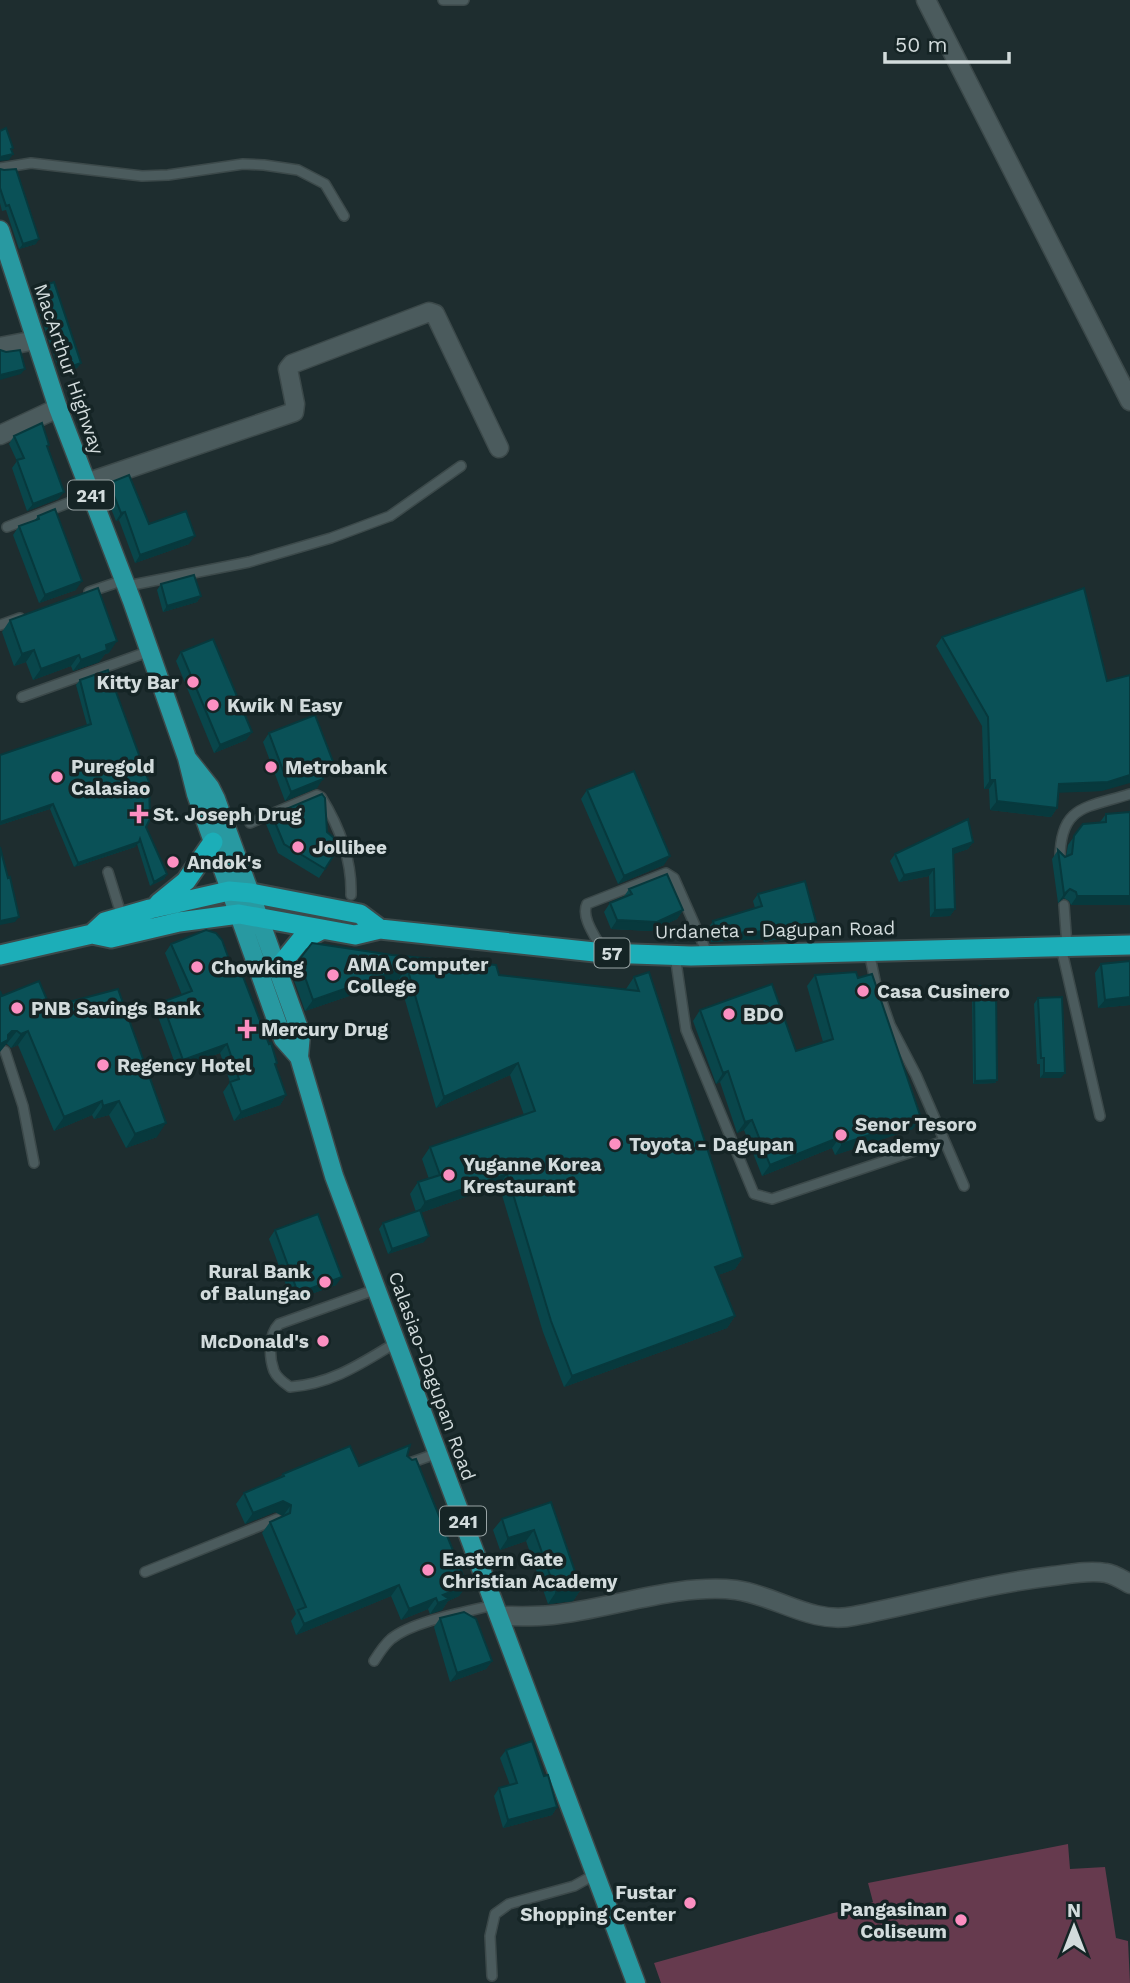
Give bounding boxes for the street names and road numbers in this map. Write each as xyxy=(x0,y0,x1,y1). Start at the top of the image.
street label: MacArthur Highway xyxy=(29,281,109,457)
road number: 241 xyxy=(68,480,114,509)
street label: Urdaneta - Dagupan Road xyxy=(655,916,895,944)
road number: 57 xyxy=(594,938,630,968)
street label: Calasiao-Dagupan Road xyxy=(383,1268,481,1484)
road number: 241 xyxy=(440,1506,486,1536)

